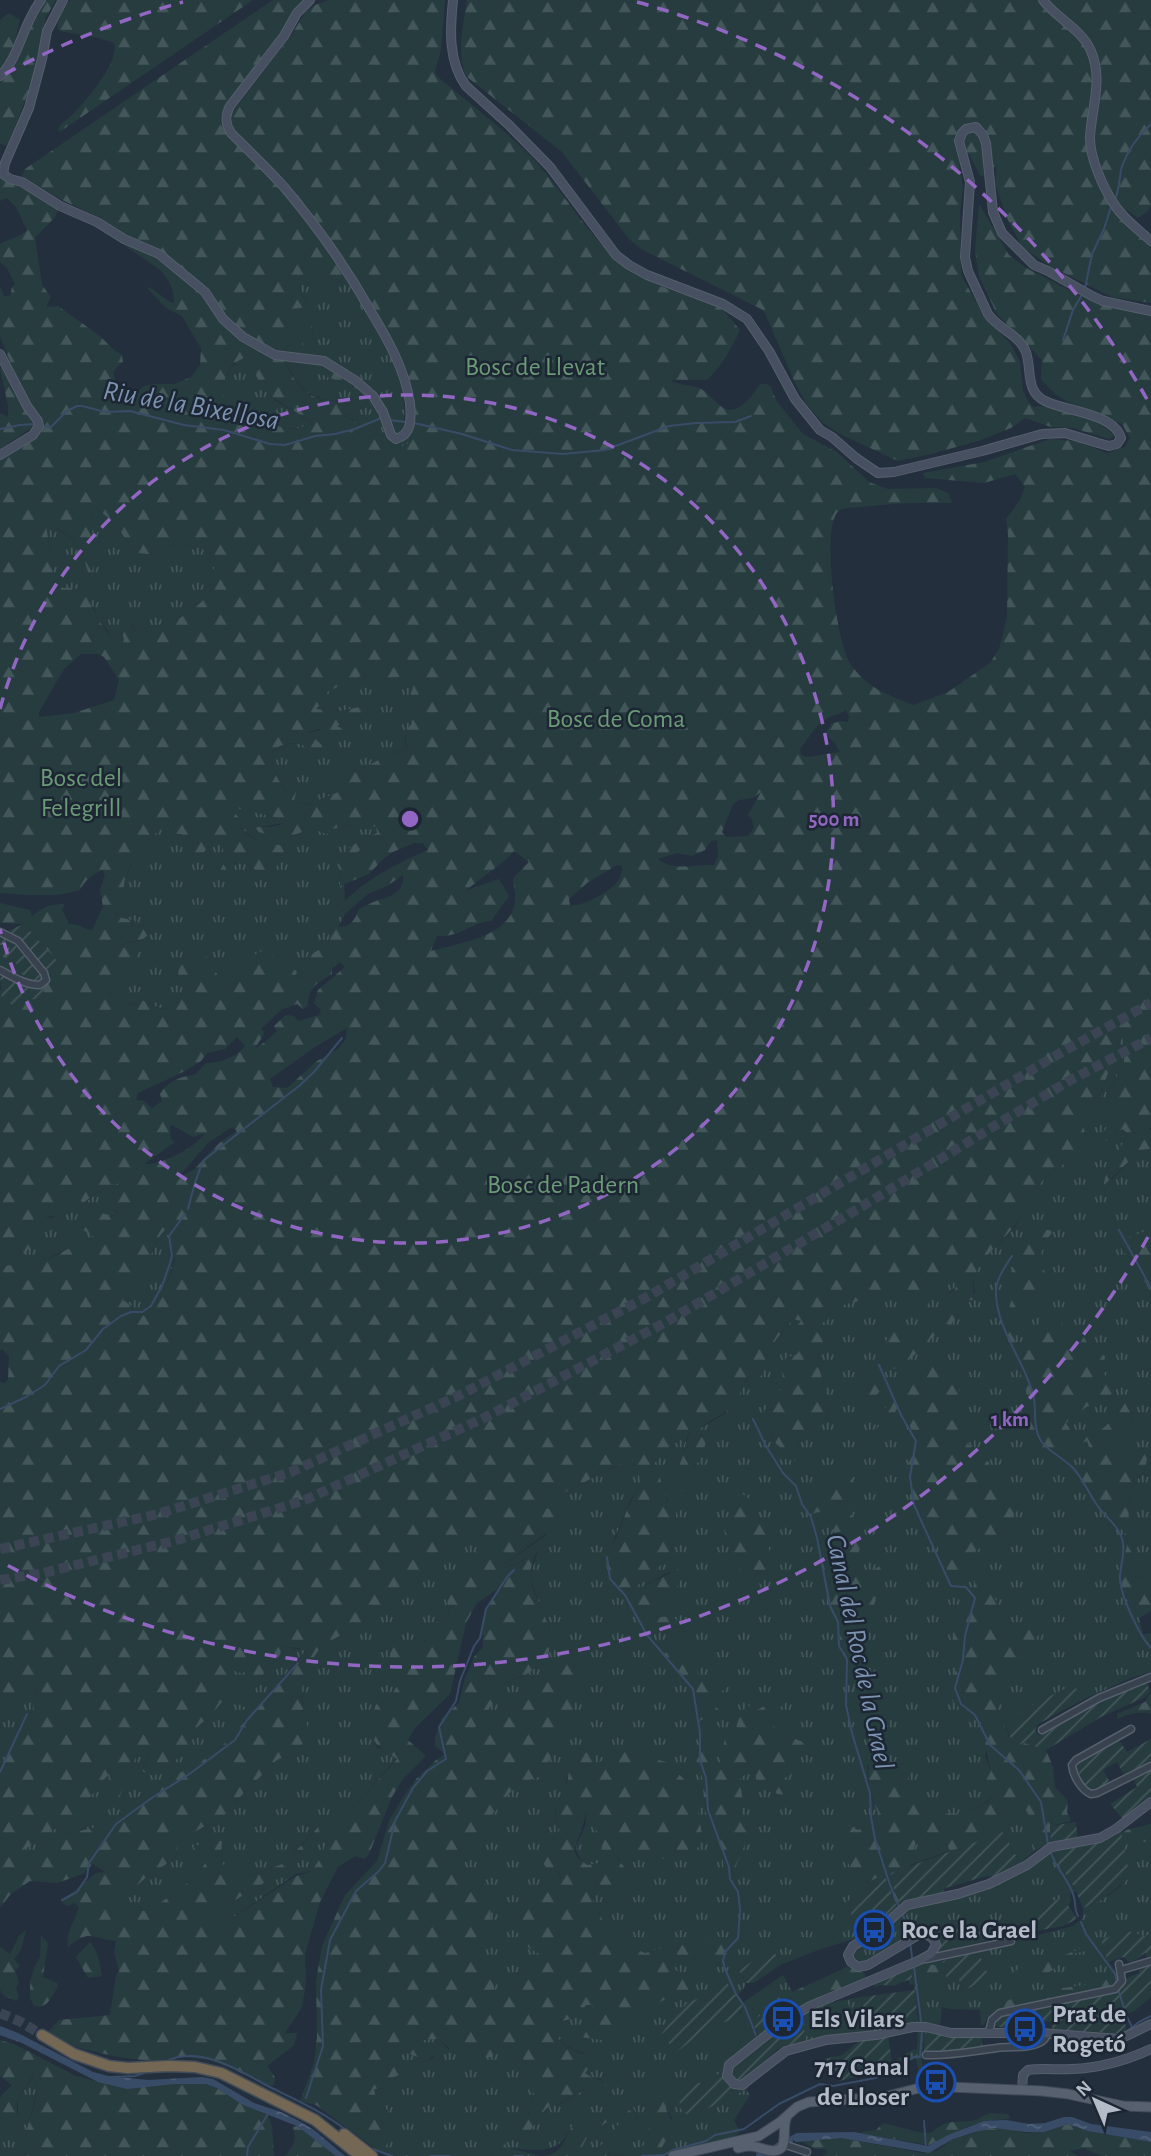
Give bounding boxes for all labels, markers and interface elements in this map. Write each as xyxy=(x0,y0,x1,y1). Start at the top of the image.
park label: Bosc de Llevat xyxy=(465,354,605,380)
water label: Riu de la Bixellosa xyxy=(101,377,281,435)
park label: Bosc de Coma xyxy=(547,706,685,732)
park label: Bosc del Felegrill xyxy=(40,765,122,821)
centre of rings xyxy=(398,807,422,831)
text: 500 m xyxy=(808,809,860,830)
park label: Bosc de Padern xyxy=(487,1172,639,1198)
text: 1 km xyxy=(991,1409,1029,1430)
water label: Canal del Roc de la Grael xyxy=(820,1532,898,1772)
bus stop icon: Roc e la Grael xyxy=(853,1909,895,1951)
place label: Roc e la Grael xyxy=(901,1917,1037,1943)
bus stop icon: Els Vilars xyxy=(762,1998,804,2040)
place label: Prat de Rogetó xyxy=(1052,2001,1126,2057)
place label: Els Vilars xyxy=(810,2006,905,2032)
bus stop icon: Prat de Rogetó xyxy=(1004,2008,1046,2050)
place label: 717 Canal de Lloser xyxy=(814,2054,909,2110)
bus stop icon: 717 Canal de Lloser xyxy=(915,2061,957,2103)
north arrow xyxy=(1060,2065,1130,2135)
text: N xyxy=(1073,2077,1096,2100)

